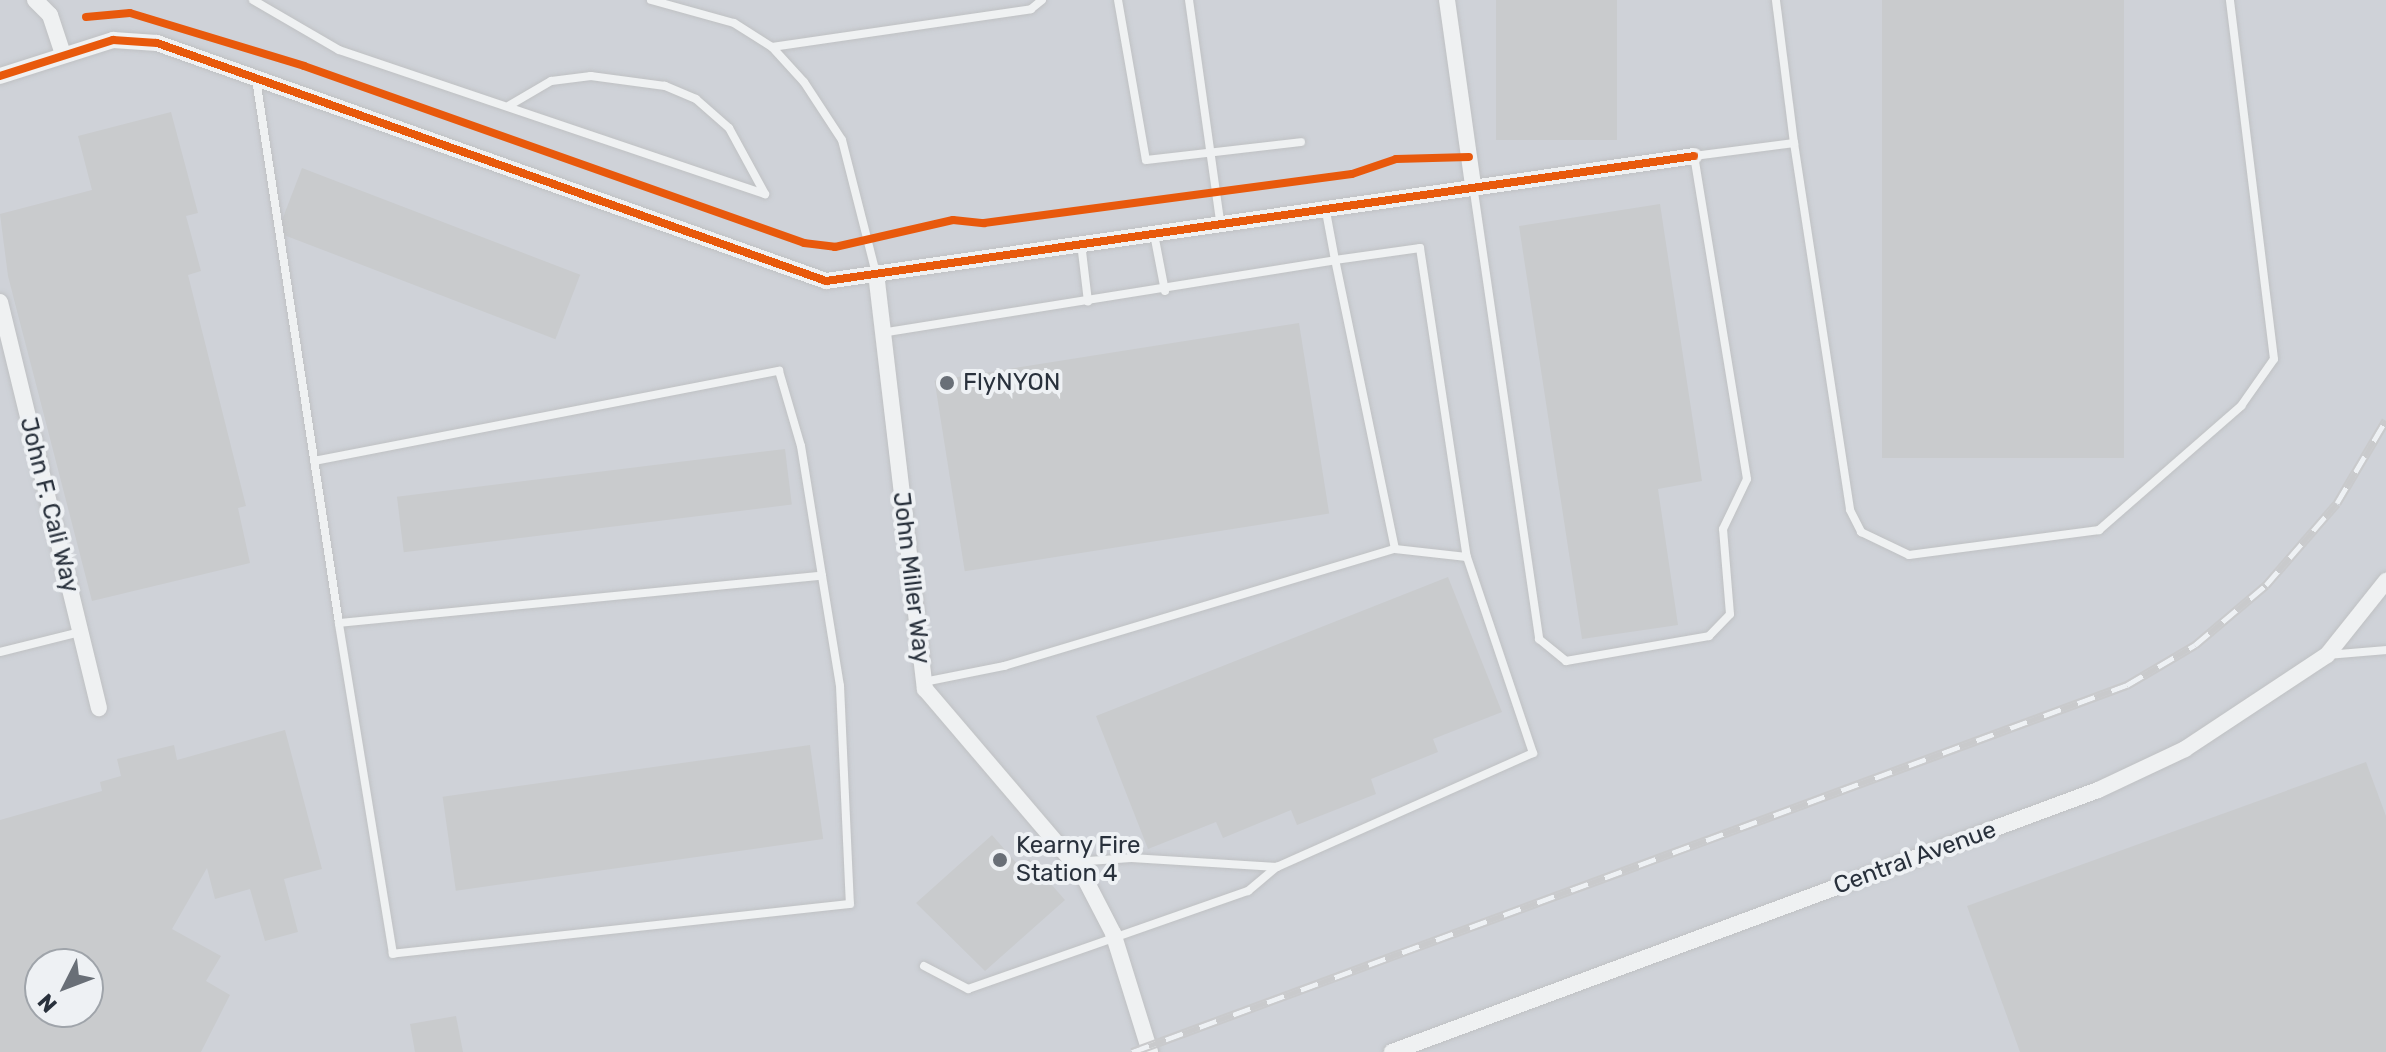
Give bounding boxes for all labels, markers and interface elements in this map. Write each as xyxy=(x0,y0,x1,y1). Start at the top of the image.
place label: FlyNYON xyxy=(963,369,1061,397)
marker: FlyNYON xyxy=(938,374,956,392)
street label: John F. Cali Way xyxy=(13,414,85,596)
street label: John Miller Way xyxy=(886,490,936,666)
street label: Central Avenue xyxy=(1830,815,2000,901)
place label: Kearny Fire Station 4 xyxy=(1016,832,1141,888)
marker: Kearny Fire Station 4 xyxy=(991,851,1009,869)
north arrow xyxy=(24,948,104,1028)
text: N xyxy=(32,988,63,1018)

